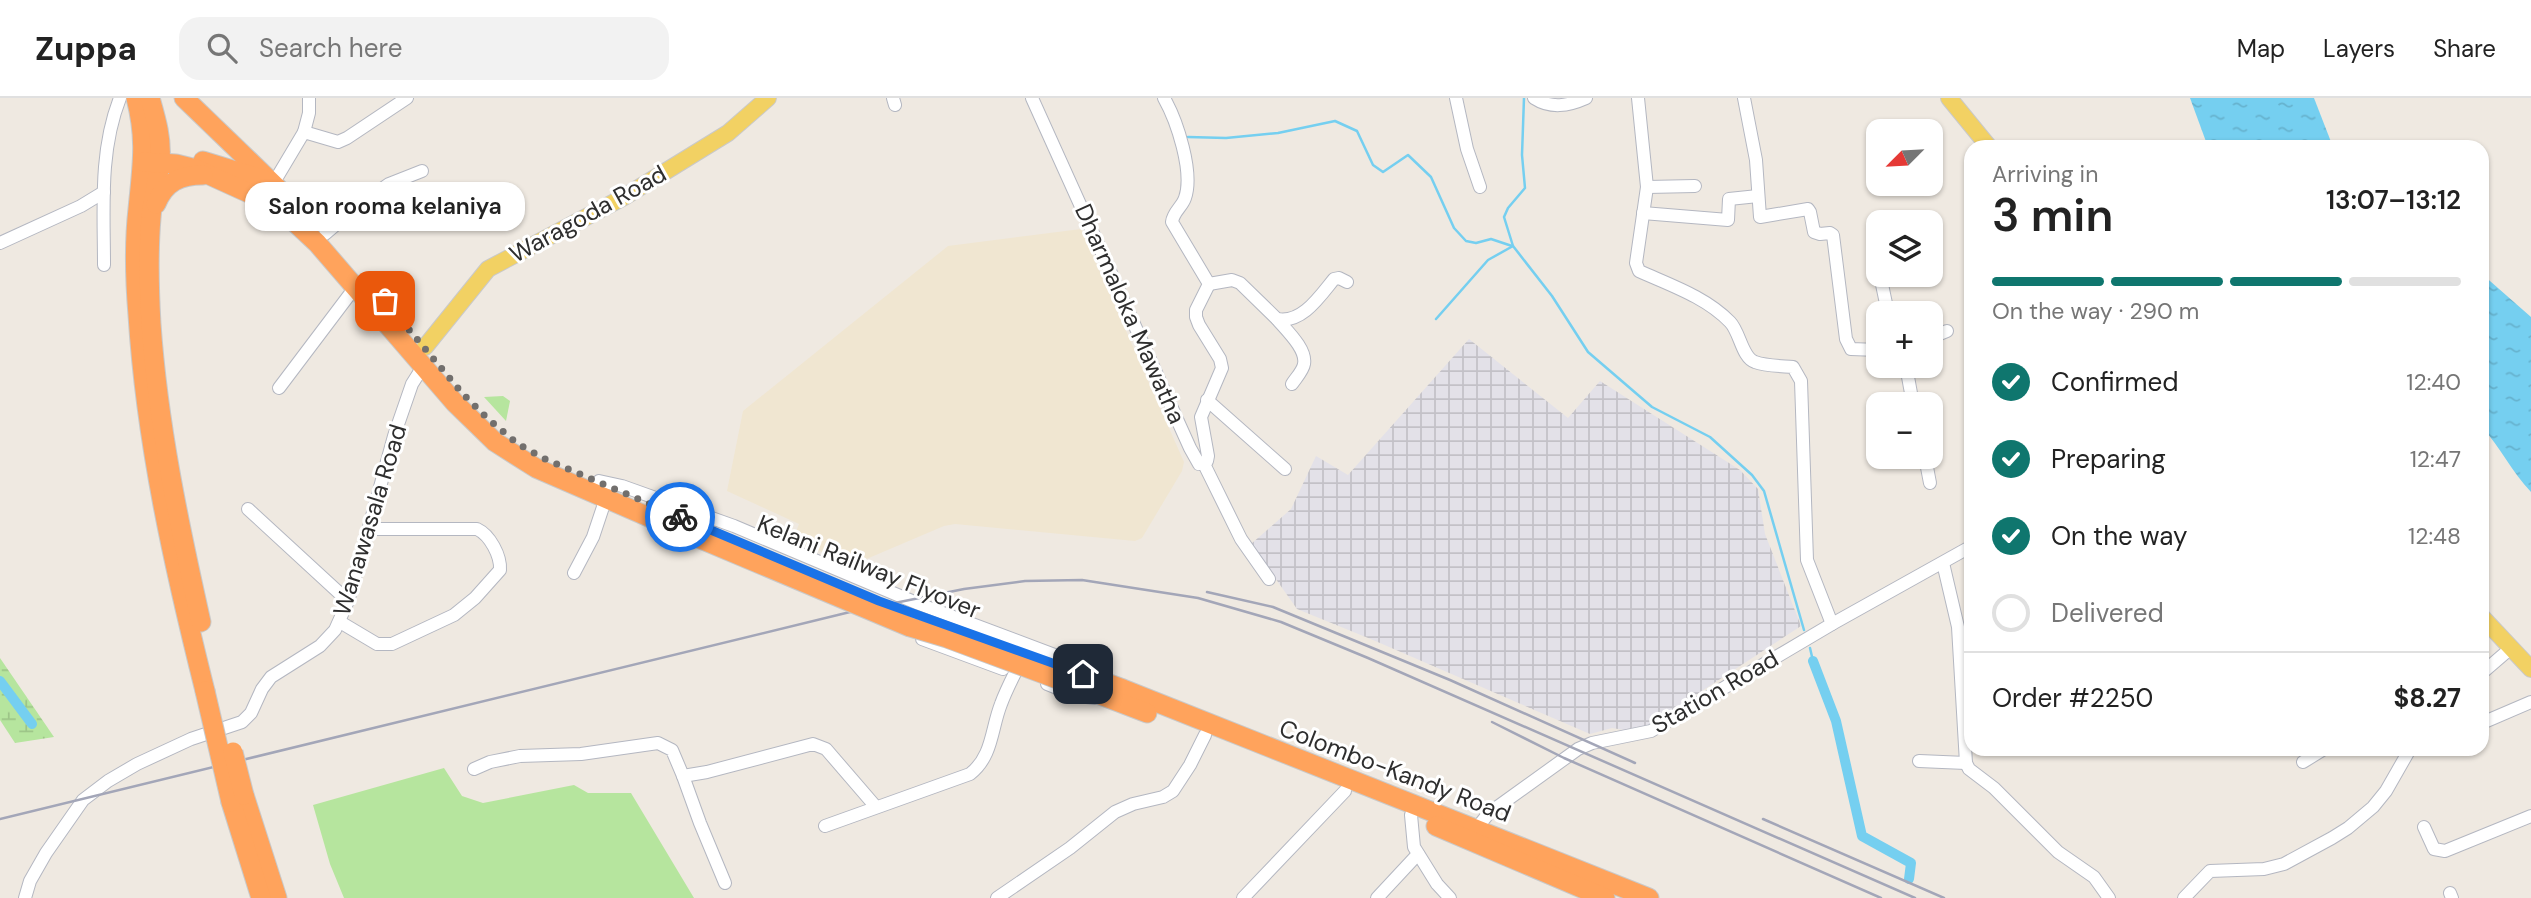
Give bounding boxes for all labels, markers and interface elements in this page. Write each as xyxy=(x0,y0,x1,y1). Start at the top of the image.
search box xyxy=(179,17,669,80)
text: Zuppa xyxy=(35,27,137,70)
icon: search xyxy=(203,29,241,67)
text: Search here xyxy=(259,31,402,65)
text: Map xyxy=(2237,33,2285,64)
text: Layers xyxy=(2323,33,2395,64)
text: Share xyxy=(2433,33,2496,64)
north arrow xyxy=(1866,119,1942,196)
map controls xyxy=(1866,119,1943,469)
street label: Waragoda Road xyxy=(504,158,672,269)
text: Arriving in xyxy=(1992,159,2098,189)
callout: Salon rooma kelaniya xyxy=(245,182,525,231)
text: 13:07–13:12 xyxy=(2326,183,2461,217)
text: 3 min xyxy=(1992,185,2113,245)
text: Salon rooma kelaniya xyxy=(268,191,502,221)
street label: Dharmaloka Mawatha xyxy=(1068,199,1193,429)
button: layers xyxy=(1866,210,1943,287)
pin xyxy=(355,271,415,331)
icon: bag xyxy=(366,282,404,320)
text: On the way · 290 m xyxy=(1992,296,2199,326)
button: + xyxy=(1866,301,1943,378)
icon: check xyxy=(1992,363,2030,401)
text: Confirmed xyxy=(2051,365,2178,399)
text: 12:40 xyxy=(2406,367,2461,397)
button: − xyxy=(1866,392,1943,469)
street label: Wanawasala Road xyxy=(326,420,413,619)
icon: check xyxy=(1992,440,2030,478)
text: Preparing xyxy=(2051,442,2166,476)
text: 12:47 xyxy=(2410,444,2461,474)
courier xyxy=(645,482,715,552)
icon: bike xyxy=(661,498,699,536)
street label: Kelani Railway Flyover xyxy=(753,508,986,626)
icon: check xyxy=(1992,517,2030,555)
text: On the way xyxy=(2051,519,2187,553)
text: 12:48 xyxy=(2408,521,2461,551)
text: Delivered xyxy=(2051,596,2164,630)
street label: Station Road xyxy=(1646,643,1784,740)
pin xyxy=(1053,644,1113,704)
icon: home xyxy=(1064,655,1102,693)
text: Order #2250 xyxy=(1992,681,2153,715)
text: $8.27 xyxy=(2394,681,2461,715)
street label: Colombo-Kandy Road xyxy=(1275,712,1515,829)

